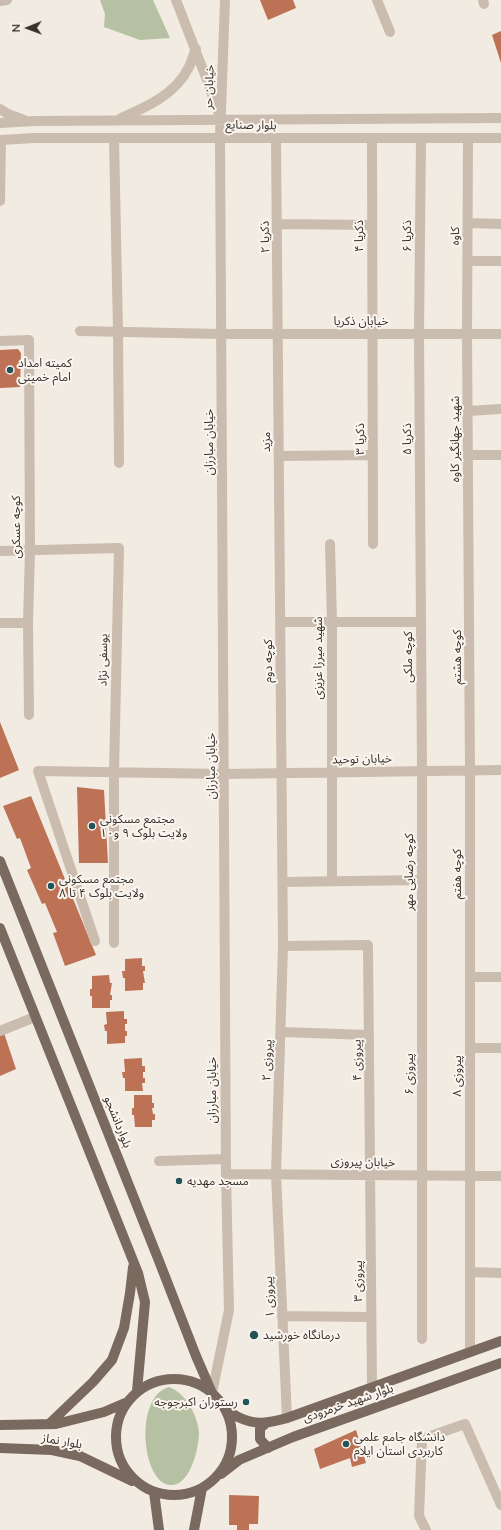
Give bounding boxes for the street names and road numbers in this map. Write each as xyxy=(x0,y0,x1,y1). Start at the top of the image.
street label: خیابان حر xyxy=(201,64,217,110)
street label: بلوار صنایع xyxy=(225,117,277,133)
street label: ذکریا ۴ xyxy=(352,220,366,252)
street label: ذکریا ۶ xyxy=(400,220,414,252)
street label: ذکریا ۲ xyxy=(258,221,272,253)
street label: کاوه xyxy=(448,227,462,245)
street label: خیابان ذکریا xyxy=(333,314,389,328)
street label: شهید جهانگیر کاوه xyxy=(448,396,462,482)
street label: خیابان مبارزان xyxy=(202,409,216,475)
street label: ذکریا ۳ xyxy=(353,423,367,455)
street label: ذکریا ۵ xyxy=(400,423,414,455)
street label: مزید xyxy=(259,432,273,452)
street label: کوچه عسکری xyxy=(9,496,23,558)
street label: شهید میرزا عزیزی xyxy=(311,617,325,699)
street label: کوچه هشتم xyxy=(450,630,464,684)
street label: کوچه ملکی xyxy=(401,631,415,683)
street label: یوسفی نژاد xyxy=(95,633,111,687)
street label: کوچه دوم xyxy=(261,639,275,683)
street label: خیابان مبارزان xyxy=(204,733,218,799)
street label: خیابان توحید xyxy=(332,751,392,767)
street label: کوچه رضایی مهر xyxy=(402,833,416,911)
street label: کوچه هفتم xyxy=(450,849,464,899)
street label: پیروزی ۲ xyxy=(259,1039,275,1081)
street label: پیروزی ۴ xyxy=(349,1039,365,1081)
street label: پیروزی ۶ xyxy=(402,1053,416,1095)
street label: پیروزی ۸ xyxy=(450,1055,464,1097)
street label: خیابان مبارزان xyxy=(205,1057,219,1123)
street label: بلواردانشجو xyxy=(101,1094,135,1150)
street label: خیابان پیروزی xyxy=(331,1154,395,1170)
street label: پیروزی ۳ xyxy=(351,1260,365,1302)
street label: پیروزی ۱ xyxy=(261,1276,277,1318)
street label: بلوار شهید خرمرودی xyxy=(301,1381,395,1425)
street label: بلوار نماز xyxy=(41,1430,83,1452)

